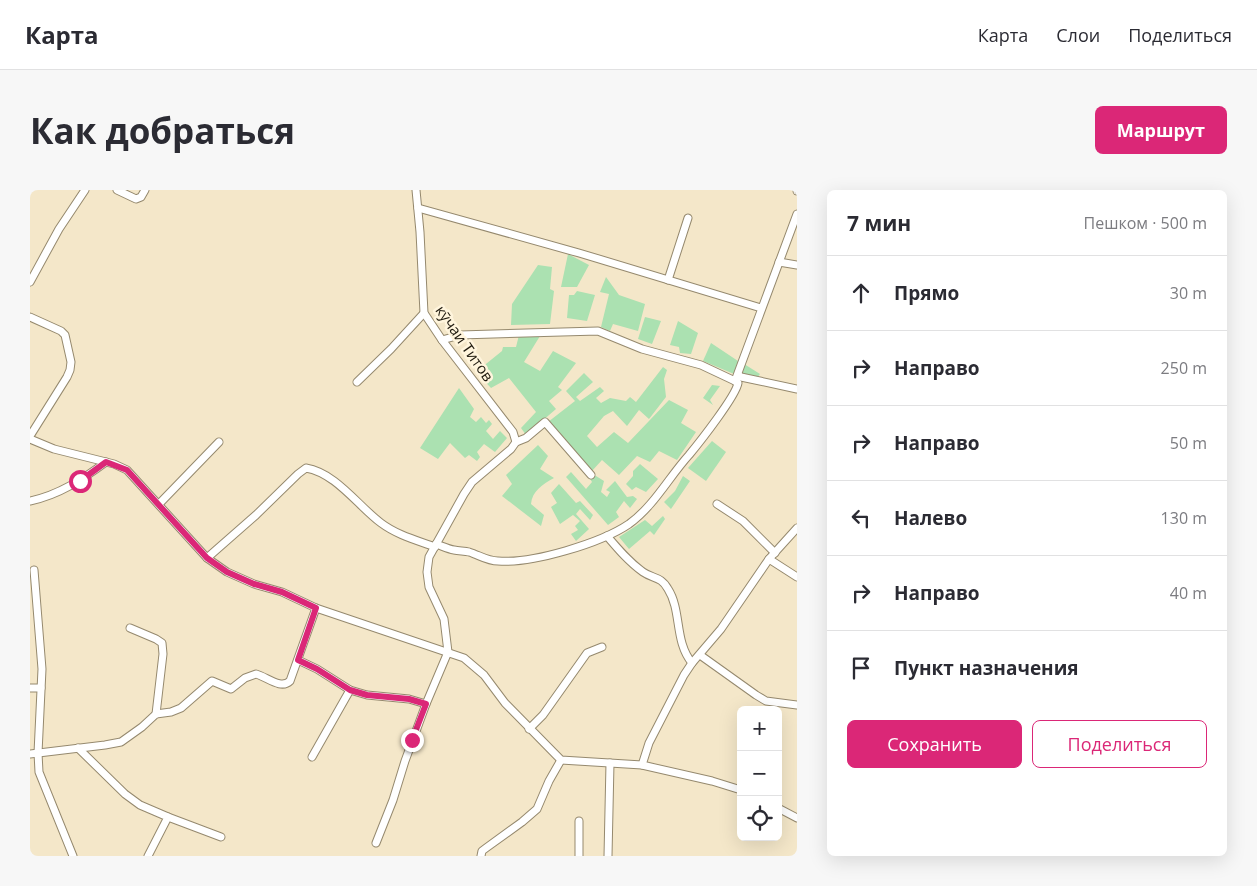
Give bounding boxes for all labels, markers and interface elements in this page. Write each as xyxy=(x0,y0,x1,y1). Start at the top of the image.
text: Карта xyxy=(25,18,99,51)
text: Карта xyxy=(978,23,1028,47)
text: Слои xyxy=(1056,23,1100,47)
text: Поделиться xyxy=(1128,23,1232,47)
button: Маршрут xyxy=(1095,106,1227,154)
text: Как добраться xyxy=(30,107,295,154)
text: 7 мин xyxy=(847,209,911,237)
text: Пешком · 500 m xyxy=(1084,212,1207,234)
icon: ahead xyxy=(847,279,875,307)
text: Прямо xyxy=(894,280,959,306)
text: 30 m xyxy=(1170,282,1207,304)
street label: кӯчаи Титов xyxy=(431,301,499,385)
icon: right xyxy=(847,354,875,382)
text: Направо xyxy=(894,355,980,381)
text: 250 m xyxy=(1161,357,1207,379)
icon: right xyxy=(847,429,875,457)
text: Направо xyxy=(894,430,980,456)
text: 50 m xyxy=(1170,432,1207,454)
route start xyxy=(69,470,92,493)
icon: left xyxy=(847,504,875,532)
text: Налево xyxy=(894,505,967,531)
text: 130 m xyxy=(1161,507,1207,529)
icon: right xyxy=(847,579,875,607)
text: Направо xyxy=(894,580,980,606)
text: 40 m xyxy=(1170,582,1207,604)
icon: arrive xyxy=(847,654,875,682)
text: Пункт назначения xyxy=(894,655,1079,681)
map controls xyxy=(737,706,782,841)
button: + xyxy=(737,706,782,751)
button: Сохранить xyxy=(847,720,1022,768)
button: Поделиться xyxy=(1032,720,1207,768)
route end xyxy=(401,729,424,752)
button: − xyxy=(737,751,782,796)
button: locate xyxy=(737,796,782,841)

